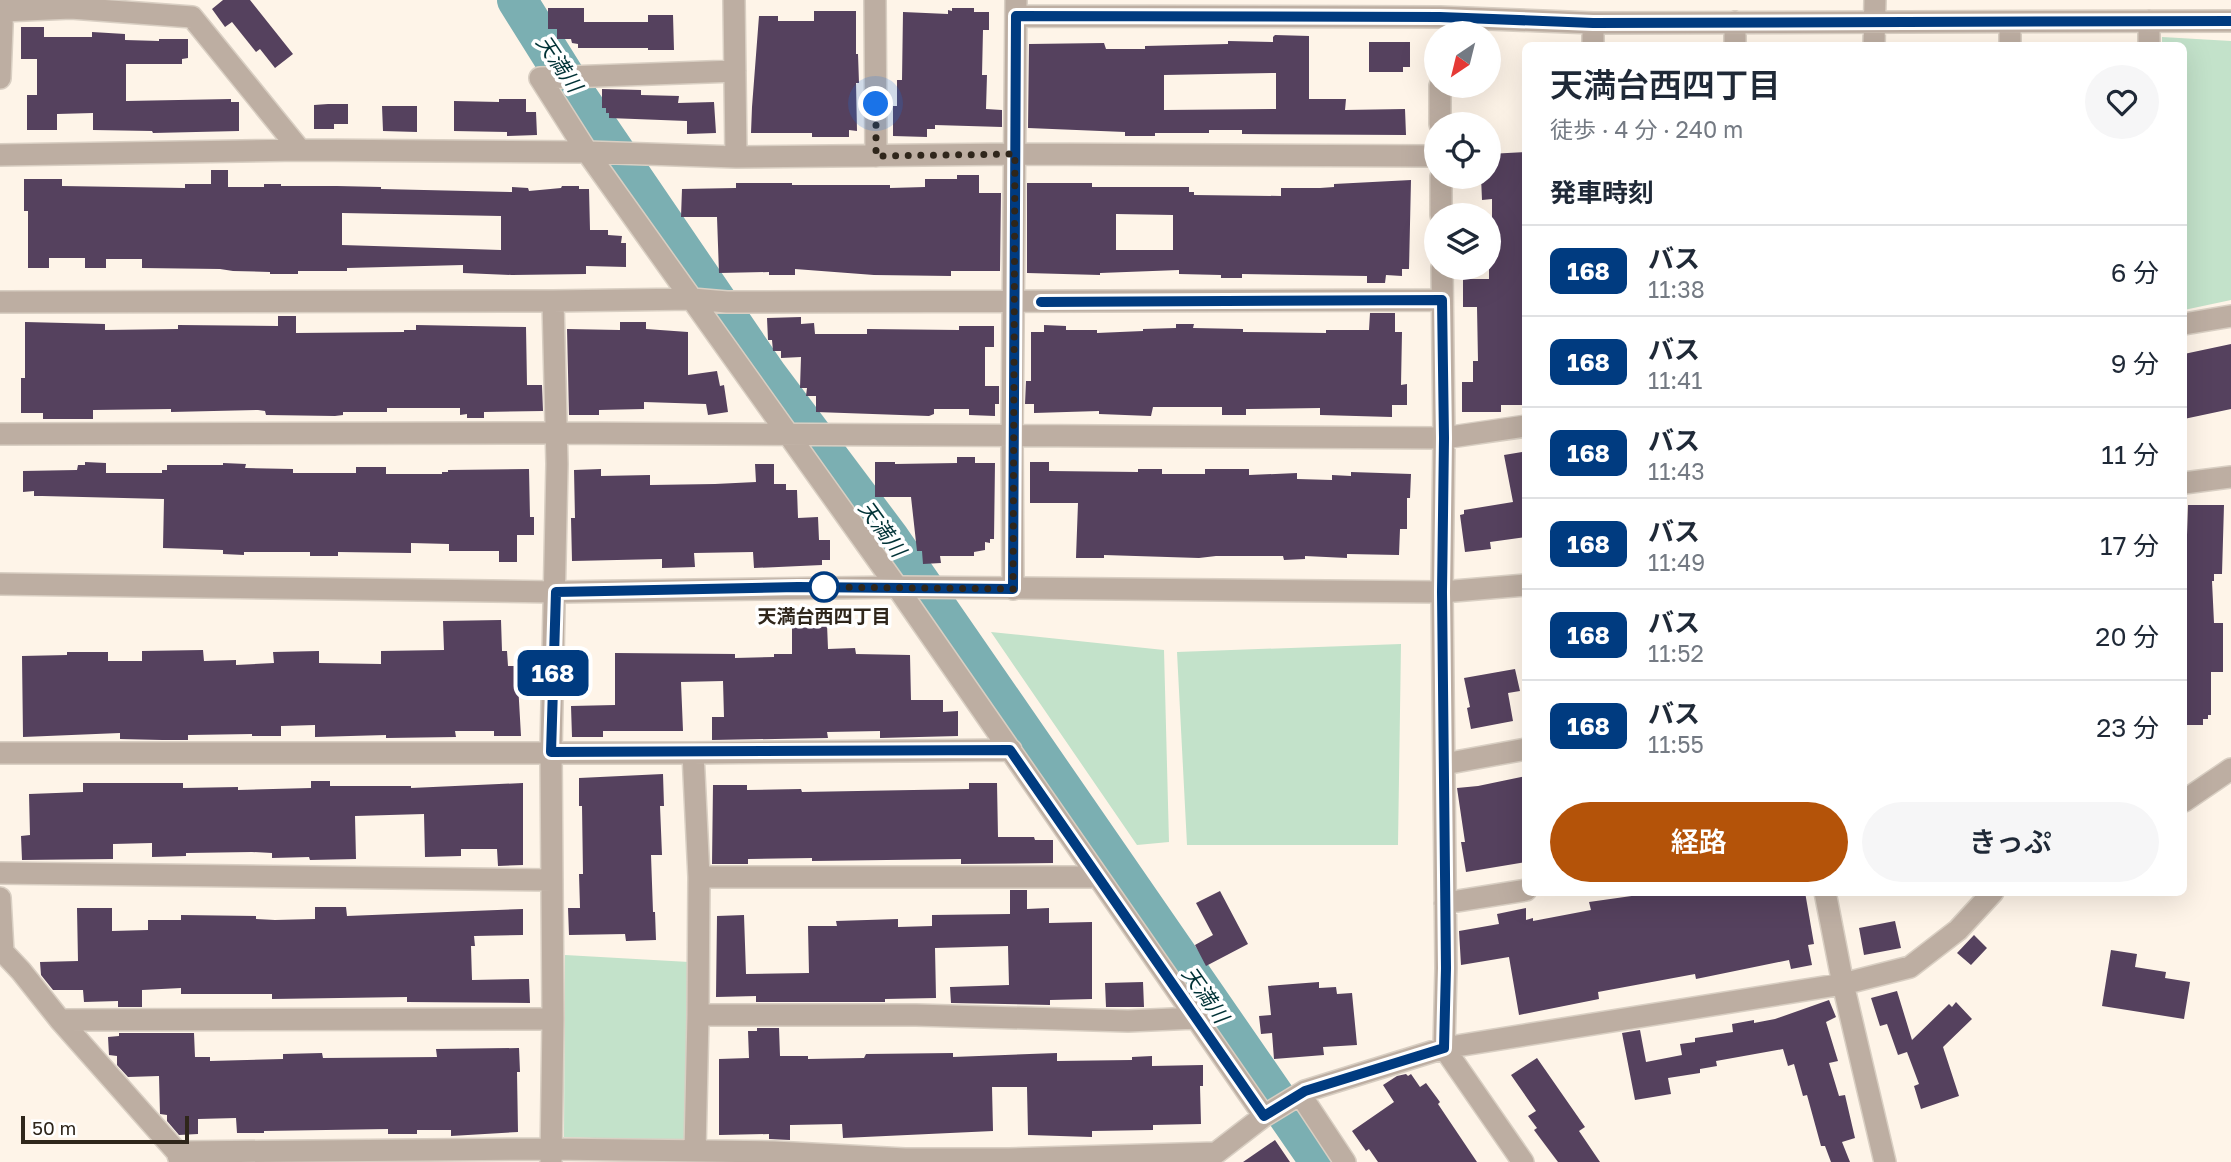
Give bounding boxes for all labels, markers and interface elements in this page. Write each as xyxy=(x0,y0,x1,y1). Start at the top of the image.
north arrow xyxy=(1424,21,1502,98)
map controls xyxy=(1424,21,1501,280)
water label: 天満川 xyxy=(531,30,589,98)
text: 天満台西四丁目 xyxy=(1550,65,1781,104)
button: heart xyxy=(2085,65,2159,139)
your location xyxy=(858,86,893,121)
button: locate xyxy=(1424,112,1501,189)
text: 徒歩 · 4 分 · 240 m xyxy=(1550,115,1743,143)
text: 発車時刻 xyxy=(1550,177,1654,208)
button: layers xyxy=(1424,203,1501,280)
text: バス xyxy=(1648,243,1700,274)
text: 168 xyxy=(1567,256,1610,285)
text: 6 分 xyxy=(2111,257,2159,288)
text: 11:38 xyxy=(1648,275,1705,303)
text: バス xyxy=(1648,334,1700,365)
text: 168 xyxy=(1567,347,1610,376)
text: 9 分 xyxy=(2111,348,2159,379)
text: 11:41 xyxy=(1648,366,1702,394)
text: バス xyxy=(1648,425,1700,456)
text: 168 xyxy=(1567,438,1610,467)
text: 11 分 xyxy=(2101,439,2159,470)
text: 11:43 xyxy=(1648,457,1705,485)
water label: 天満川 xyxy=(854,495,913,563)
text: バス xyxy=(1648,516,1700,547)
text: 168 xyxy=(1567,529,1610,558)
text: 17 分 xyxy=(2100,530,2159,561)
text: 11:49 xyxy=(1648,548,1705,576)
marker: 天満台西四丁目 xyxy=(809,572,839,602)
place label: 天満台西四丁目 xyxy=(757,604,891,627)
text: バス xyxy=(1648,607,1700,638)
text: 168 xyxy=(1567,620,1610,649)
text: 20 分 xyxy=(2095,621,2159,652)
text: 11:52 xyxy=(1648,639,1704,667)
line badge: 168 xyxy=(513,650,593,696)
text: 168 xyxy=(532,658,574,687)
text: バス xyxy=(1648,698,1700,729)
text: 168 xyxy=(1567,711,1610,740)
text: 23 分 xyxy=(2096,712,2159,743)
text: 11:55 xyxy=(1648,730,1704,758)
button: 経路 xyxy=(1550,802,1848,882)
button: きっぷ xyxy=(1862,802,2159,882)
water label: 天満川 xyxy=(1177,961,1236,1029)
scale bar xyxy=(21,1113,189,1145)
text: 50 m xyxy=(32,1116,76,1139)

